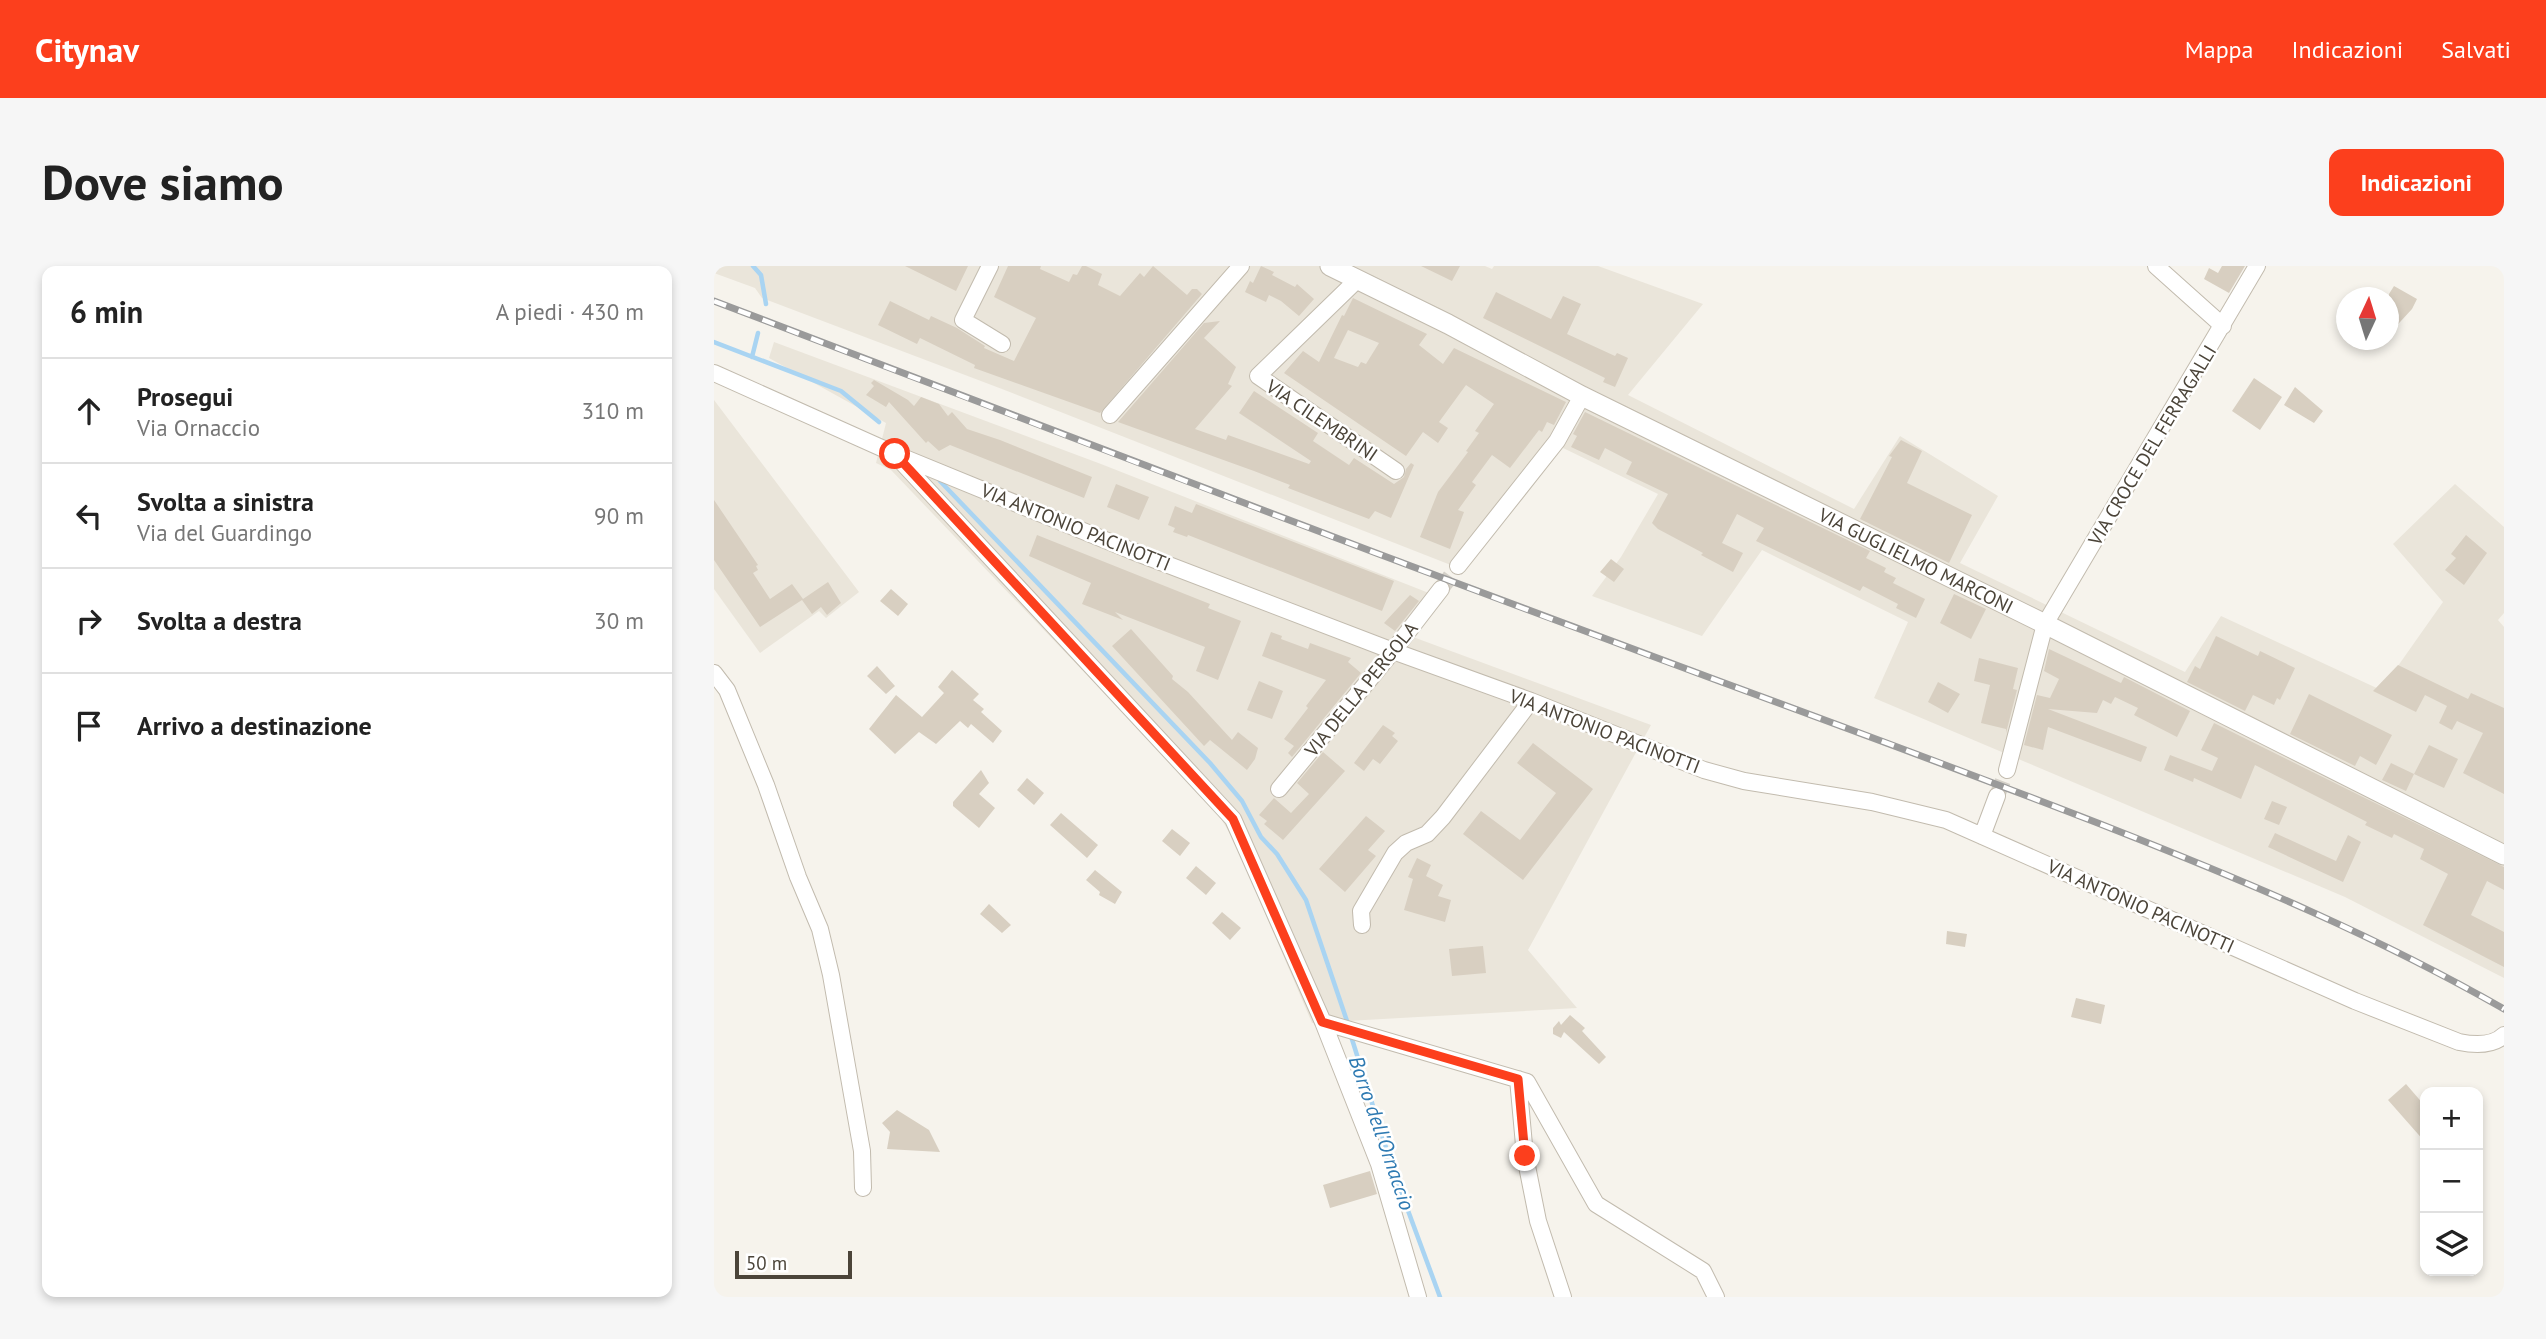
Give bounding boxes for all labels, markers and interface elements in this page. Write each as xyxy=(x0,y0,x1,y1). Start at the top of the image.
text: Citynav xyxy=(35,28,139,71)
text: Mappa xyxy=(2185,34,2254,65)
text: Indicazioni xyxy=(2292,34,2403,65)
text: Salvati xyxy=(2441,34,2511,65)
button: Indicazioni xyxy=(2329,149,2504,216)
text: Dove siamo xyxy=(42,150,284,214)
north arrow xyxy=(2336,287,2399,350)
text: 6 min xyxy=(70,292,143,331)
text: A piedi · 430 m xyxy=(496,297,644,326)
street label: VIA CROCE DEL FERRAGALLI xyxy=(2082,340,2221,550)
street label: VIA CILEMBRINI xyxy=(1261,373,1382,466)
text: Prosegui xyxy=(137,380,233,413)
icon: ahead xyxy=(70,392,108,430)
text: 310 m xyxy=(582,396,644,425)
text: Via Ornaccio xyxy=(137,413,260,442)
route start xyxy=(879,438,910,469)
street label: VIA ANTONIO PACINOTTI xyxy=(977,478,1174,576)
text: Svolta a sinistra xyxy=(137,485,314,518)
icon: left xyxy=(70,497,108,535)
text: 90 m xyxy=(594,501,644,530)
street label: VIA GUGLIELMO MARCONI xyxy=(1814,502,2017,619)
text: Via del Guardingo xyxy=(137,518,312,547)
icon: right xyxy=(70,602,108,640)
text: Svolta a destra xyxy=(137,604,302,637)
text: 30 m xyxy=(594,606,644,635)
street label: VIA DELLA PERGOLA xyxy=(1299,617,1423,762)
street label: VIA ANTONIO PACINOTTI xyxy=(1505,683,1704,778)
icon: arrive xyxy=(70,707,108,745)
text: Arrivo a destinazione xyxy=(137,709,372,742)
street label: VIA ANTONIO PACINOTTI xyxy=(2043,853,2238,958)
water label: Borro dell'Ornaccio xyxy=(1343,1052,1421,1214)
map controls xyxy=(2420,1087,2483,1276)
button: + xyxy=(2420,1087,2483,1150)
route end xyxy=(1509,1140,1540,1171)
button: − xyxy=(2420,1150,2483,1213)
button: layers xyxy=(2420,1213,2483,1276)
scale bar xyxy=(735,1248,852,1280)
text: 50 m xyxy=(746,1251,787,1275)

